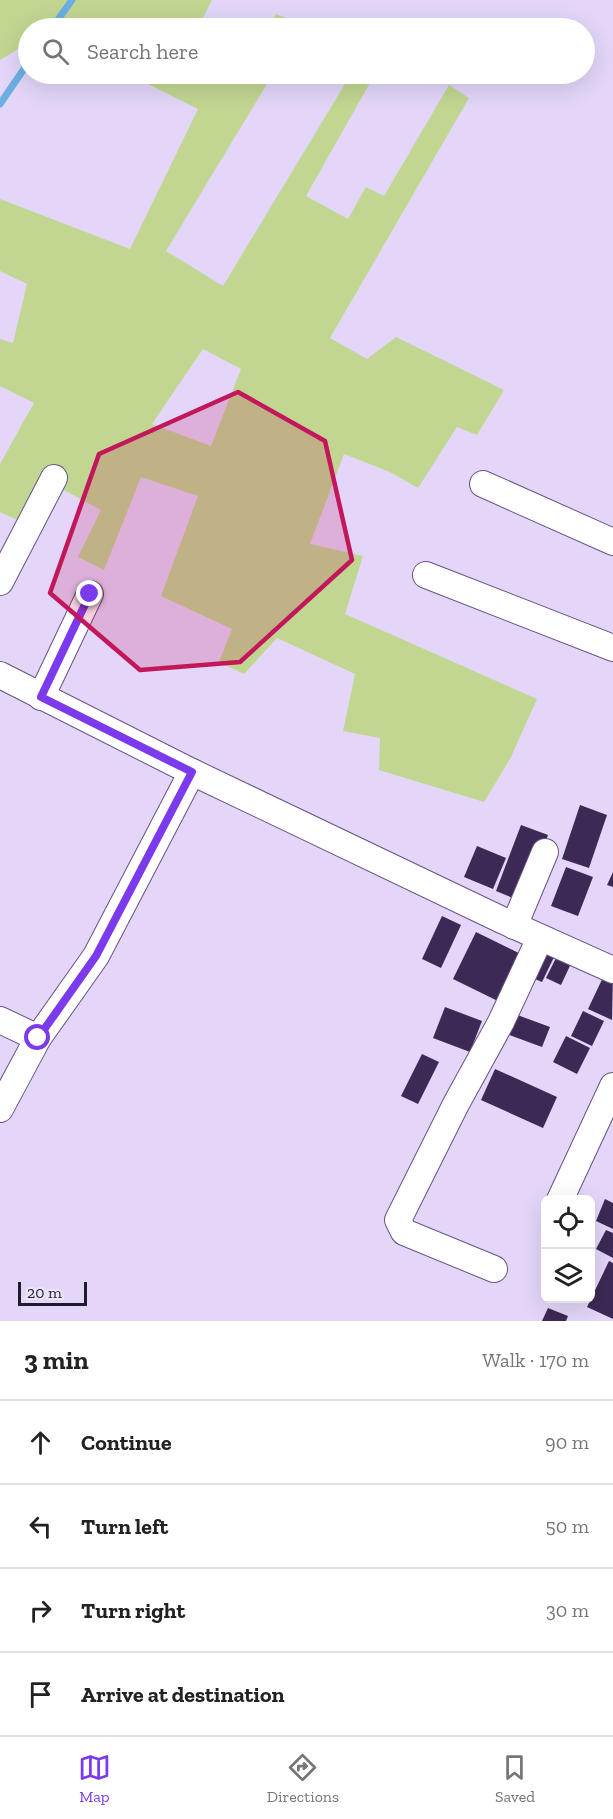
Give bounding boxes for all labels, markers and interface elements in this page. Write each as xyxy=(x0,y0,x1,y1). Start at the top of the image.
search box xyxy=(18,18,595,84)
icon: search xyxy=(39,35,72,68)
text: Search here xyxy=(87,38,198,65)
route end xyxy=(76,580,102,606)
route start xyxy=(24,1024,50,1050)
map controls xyxy=(541,1195,595,1303)
button: locate xyxy=(541,1195,595,1249)
button: layers xyxy=(541,1249,595,1303)
scale bar xyxy=(18,1279,87,1306)
text: 20 m xyxy=(27,1283,62,1302)
text: 3 min xyxy=(24,1344,89,1376)
text: Walk · 170 m xyxy=(482,1348,589,1372)
icon: ahead xyxy=(24,1426,57,1459)
text: Continue xyxy=(81,1429,172,1456)
text: 90 m xyxy=(545,1430,589,1454)
icon: left xyxy=(24,1510,57,1543)
text: Turn left xyxy=(81,1513,168,1540)
text: 50 m xyxy=(545,1514,589,1538)
icon: right xyxy=(24,1594,57,1627)
text: Turn right xyxy=(81,1597,185,1624)
text: 30 m xyxy=(546,1598,589,1622)
icon: arrive xyxy=(24,1678,57,1711)
text: Arrive at destination xyxy=(81,1681,284,1708)
tab: Map xyxy=(78,1751,111,1806)
tab: Directions xyxy=(267,1751,339,1806)
tab: Saved xyxy=(495,1751,535,1806)

